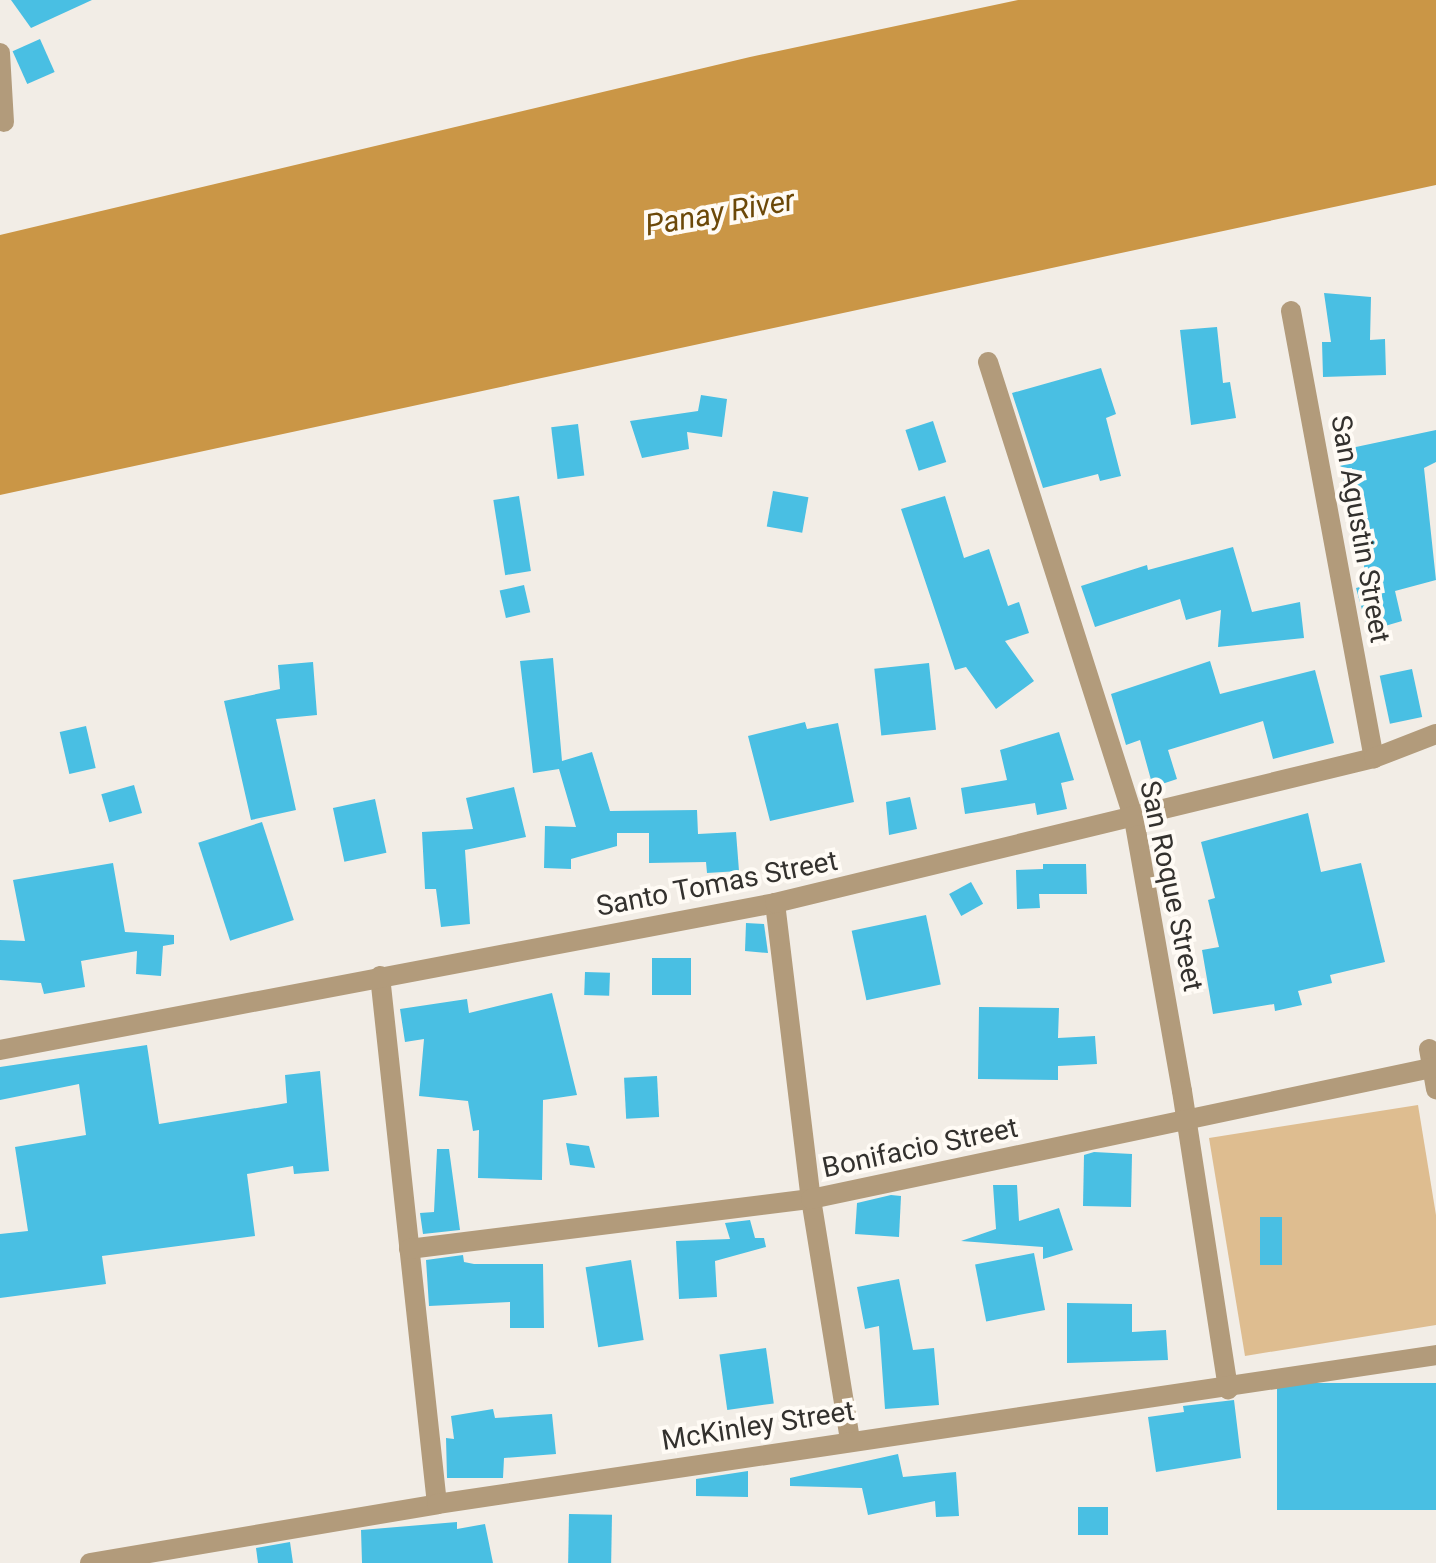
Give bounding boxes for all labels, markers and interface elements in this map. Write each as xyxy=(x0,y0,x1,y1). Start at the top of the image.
water label: Panay River xyxy=(643,182,797,244)
street label: San Agustin Street xyxy=(1323,413,1397,645)
street label: San Roque Street xyxy=(1132,778,1210,994)
street label: Santo Tomas Street xyxy=(593,844,841,924)
street label: Bonifacio Street xyxy=(819,1111,1021,1185)
street label: McKinley Street xyxy=(659,1394,857,1458)

